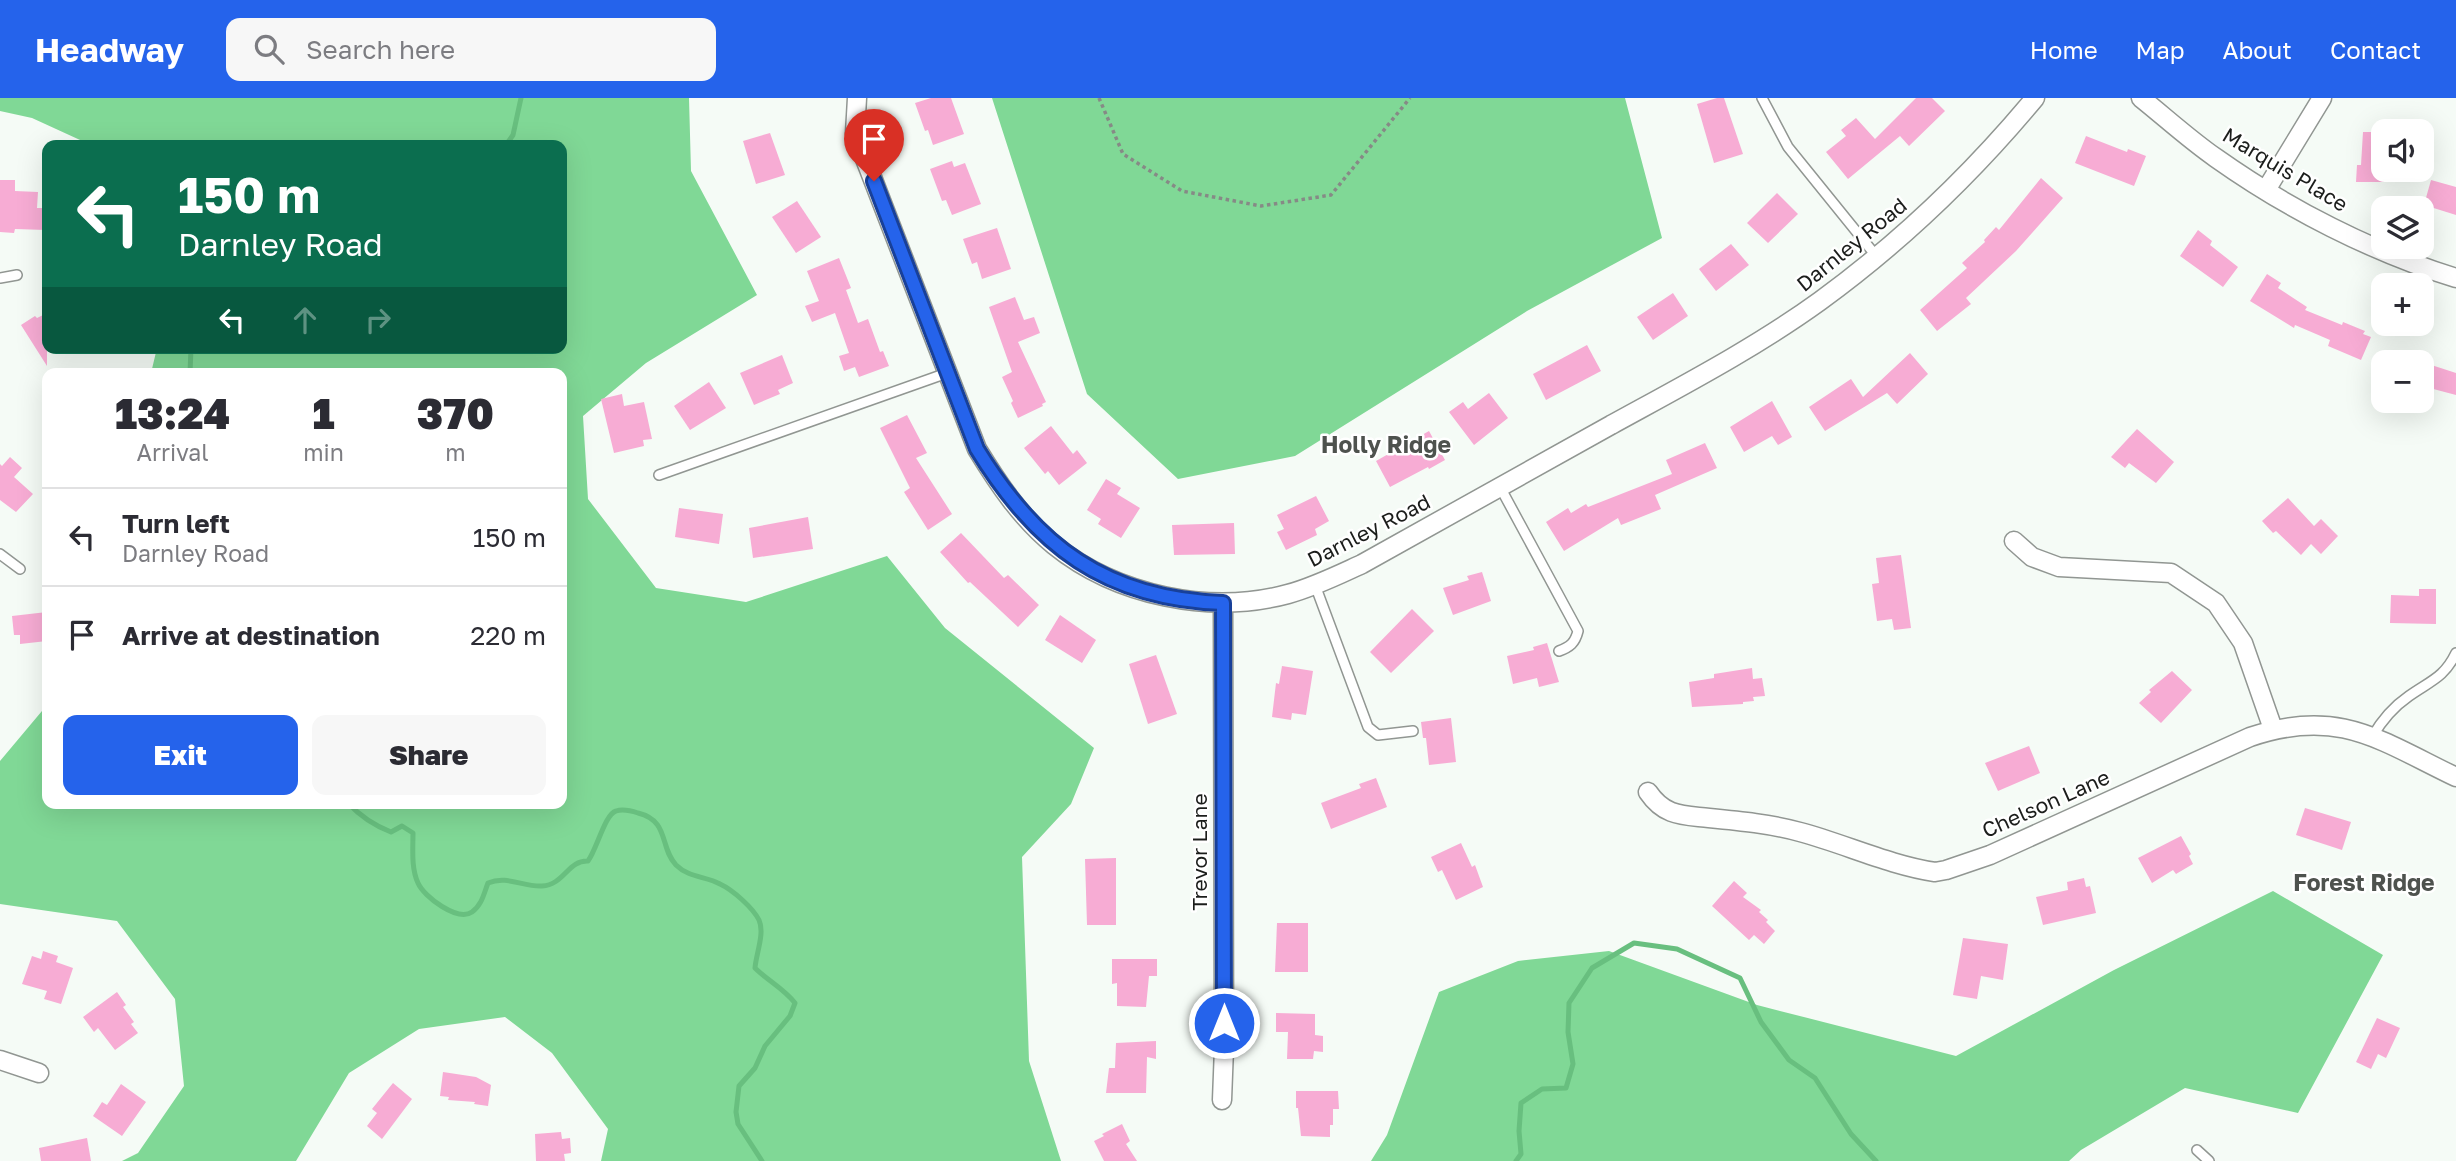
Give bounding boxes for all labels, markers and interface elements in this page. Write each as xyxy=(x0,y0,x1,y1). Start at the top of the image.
search box xyxy=(226,18,716,81)
text: Headway xyxy=(35,30,184,69)
icon: search xyxy=(250,30,288,68)
text: Search here xyxy=(306,34,455,65)
text: Home xyxy=(2030,35,2098,64)
text: Map xyxy=(2136,35,2185,64)
text: About xyxy=(2223,35,2292,64)
text: Contact xyxy=(2330,35,2421,64)
pin xyxy=(844,109,904,181)
map controls xyxy=(2371,119,2434,413)
button: sound xyxy=(2371,119,2434,182)
icon: arrive xyxy=(855,120,893,158)
street label: Marquis Place xyxy=(2218,122,2353,217)
text: 150 m xyxy=(178,165,320,224)
icon: left xyxy=(63,168,154,259)
street label: Darnley Road xyxy=(1791,192,1912,297)
button: layers xyxy=(2371,196,2434,259)
text: Darnley Road xyxy=(178,225,383,263)
button: + xyxy=(2371,273,2434,336)
icon: left xyxy=(213,301,251,339)
icon: ahead xyxy=(286,301,324,339)
icon: right xyxy=(359,301,397,339)
button: − xyxy=(2371,350,2434,413)
text: 13:24 xyxy=(115,388,230,438)
text: 1 xyxy=(312,388,335,438)
text: 370 xyxy=(417,388,494,438)
district label: Holly Ridge xyxy=(1321,430,1451,458)
text: Arrival xyxy=(137,438,209,466)
text: min xyxy=(303,438,344,466)
text: m xyxy=(445,438,466,466)
street label: Darnley Road xyxy=(1303,488,1434,572)
text: Turn left xyxy=(122,508,230,539)
icon: left xyxy=(63,518,101,556)
text: 150 m xyxy=(473,522,546,553)
text: Darnley Road xyxy=(122,539,269,567)
icon: arrive xyxy=(63,616,101,654)
text: Arrive at destination xyxy=(122,620,380,651)
text: 220 m xyxy=(470,620,546,651)
button: Exit xyxy=(63,715,298,795)
button: Share xyxy=(312,715,546,795)
street label: Chelson Lane xyxy=(1978,763,2114,843)
street label: Trevor Lane xyxy=(1186,793,1212,911)
district label: Forest Ridge xyxy=(2293,868,2435,896)
position arrow xyxy=(1187,986,1261,1060)

